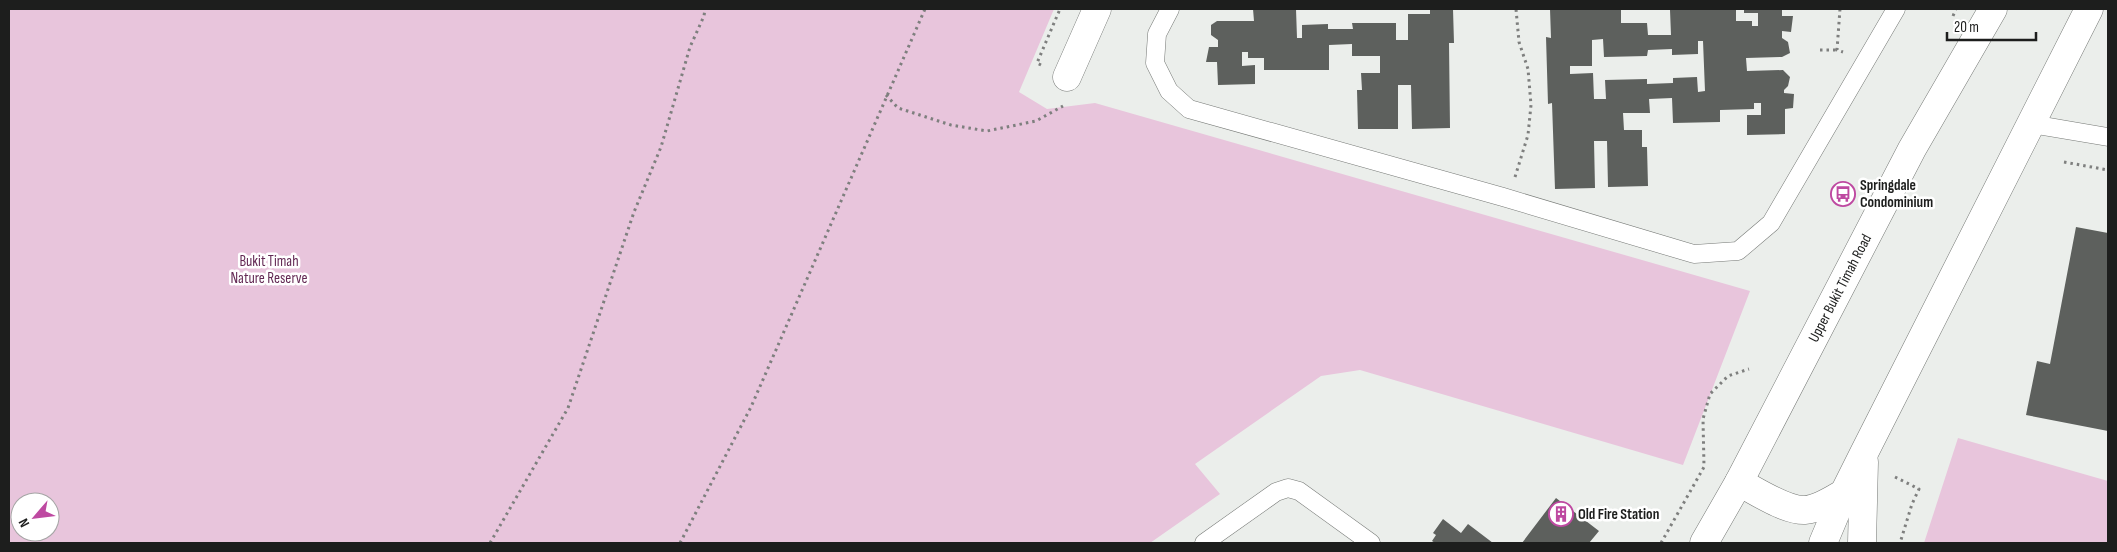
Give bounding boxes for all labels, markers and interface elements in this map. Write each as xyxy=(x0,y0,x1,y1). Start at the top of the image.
scale bar xyxy=(1947,10,2036,42)
text: 20 m xyxy=(1954,18,1979,37)
place label: Springdale Condominium xyxy=(1860,176,1933,212)
bus stop icon: Springdale Condominium xyxy=(1830,181,1856,207)
street label: Upper Bukit Timah Road xyxy=(1804,231,1876,345)
park label: Bukit Timah Nature Reserve xyxy=(230,252,308,288)
north arrow xyxy=(10,492,60,542)
building icon: Old Fire Station xyxy=(1548,501,1574,527)
place label: Old Fire Station xyxy=(1578,505,1659,524)
text: N xyxy=(15,516,33,530)

